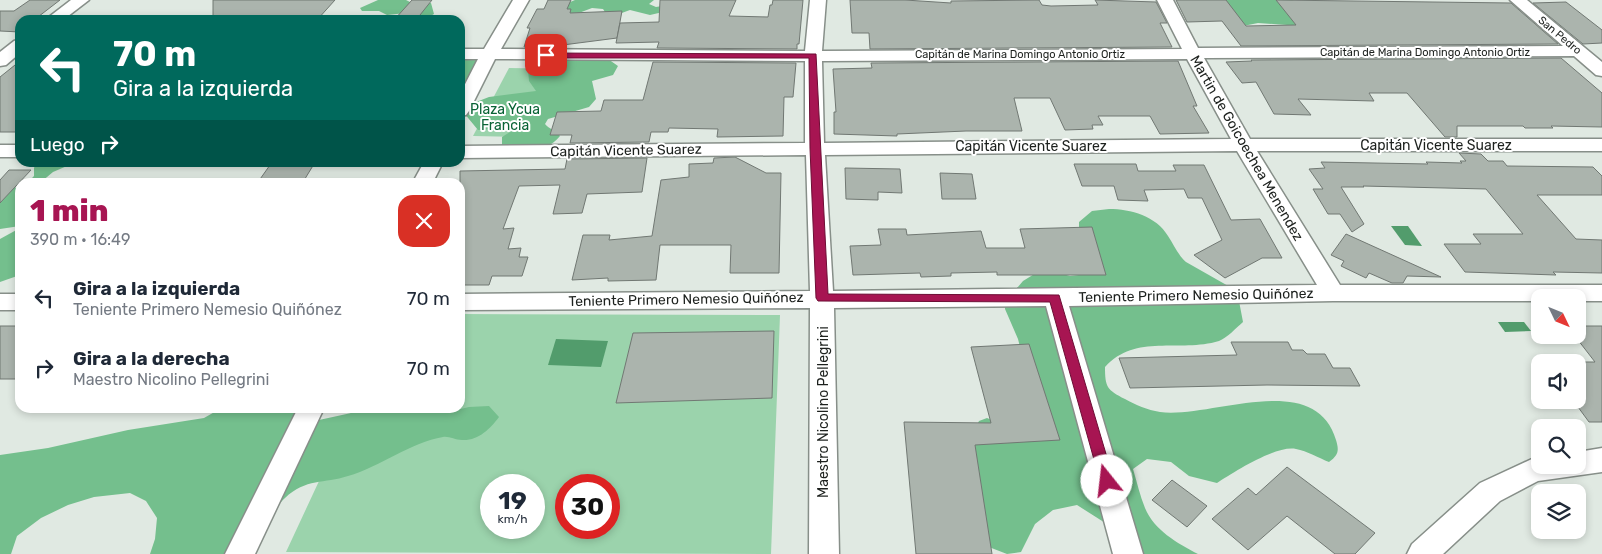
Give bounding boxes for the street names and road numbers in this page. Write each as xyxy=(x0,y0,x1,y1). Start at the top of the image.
street label: San Pedro xyxy=(1535,14,1584,57)
street label: Capitán de Marina Domingo Antonio Ortiz xyxy=(1320,46,1531,59)
street label: Capitán de Marina Domingo Antonio Ortiz xyxy=(915,48,1126,61)
street label: Martin de Goicoechea Menendez xyxy=(1186,52,1307,244)
street label: Capitán Vicente Suarez xyxy=(1360,137,1512,154)
street label: Capitán Vicente Suarez xyxy=(955,138,1107,155)
street label: Capitán Vicente Suarez xyxy=(550,141,702,160)
street label: Teniente Primero Nemesio Quiñónez xyxy=(1078,285,1314,306)
street label: Teniente Primero Nemesio Quiñónez xyxy=(568,289,804,310)
street label: Maestro Nicolino Pellegrini xyxy=(815,326,832,498)

